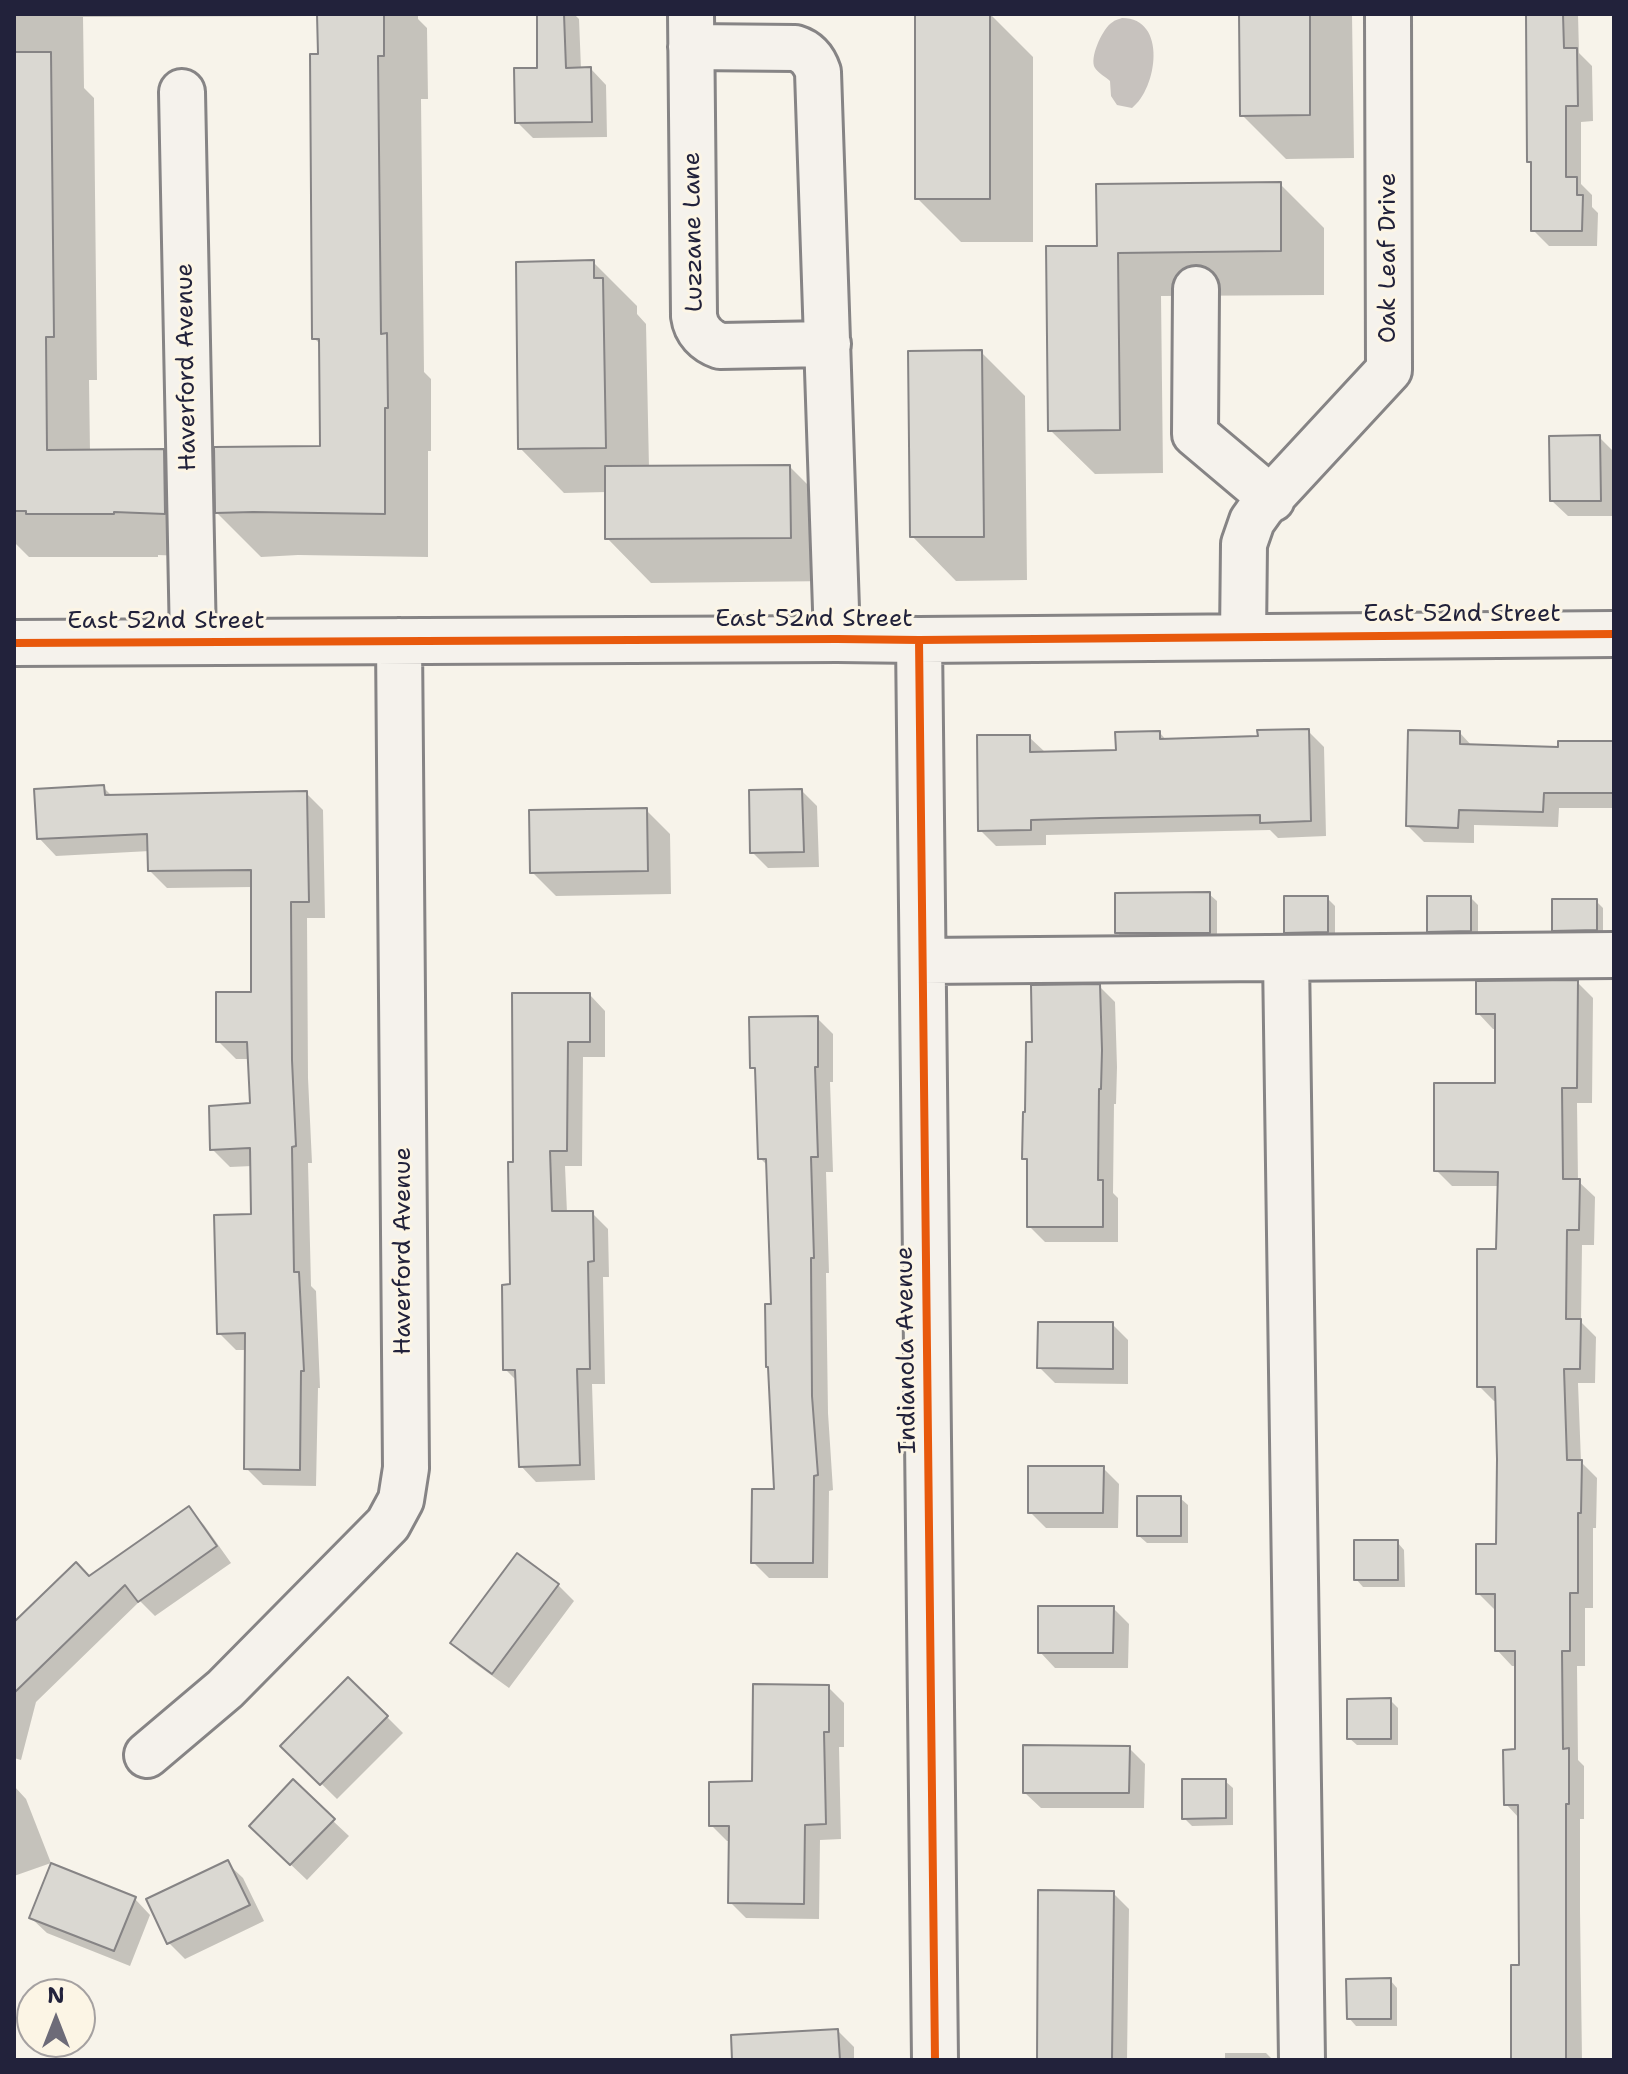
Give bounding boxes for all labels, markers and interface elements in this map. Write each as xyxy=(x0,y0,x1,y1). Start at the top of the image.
street label: Luzzane Lane xyxy=(678,152,710,312)
street label: Oak Leaf Drive xyxy=(1375,173,1403,343)
street label: Haverford Avenue xyxy=(171,263,203,471)
street label: East 52nd Street xyxy=(1363,601,1561,629)
street label: East 52nd Street xyxy=(715,606,913,634)
street label: East 52nd Street xyxy=(67,608,265,636)
street label: Haverford Avenue xyxy=(390,1147,418,1355)
street label: Indianola Avenue xyxy=(891,1246,923,1454)
north arrow xyxy=(16,1978,96,2058)
text: N xyxy=(47,1981,65,2010)

